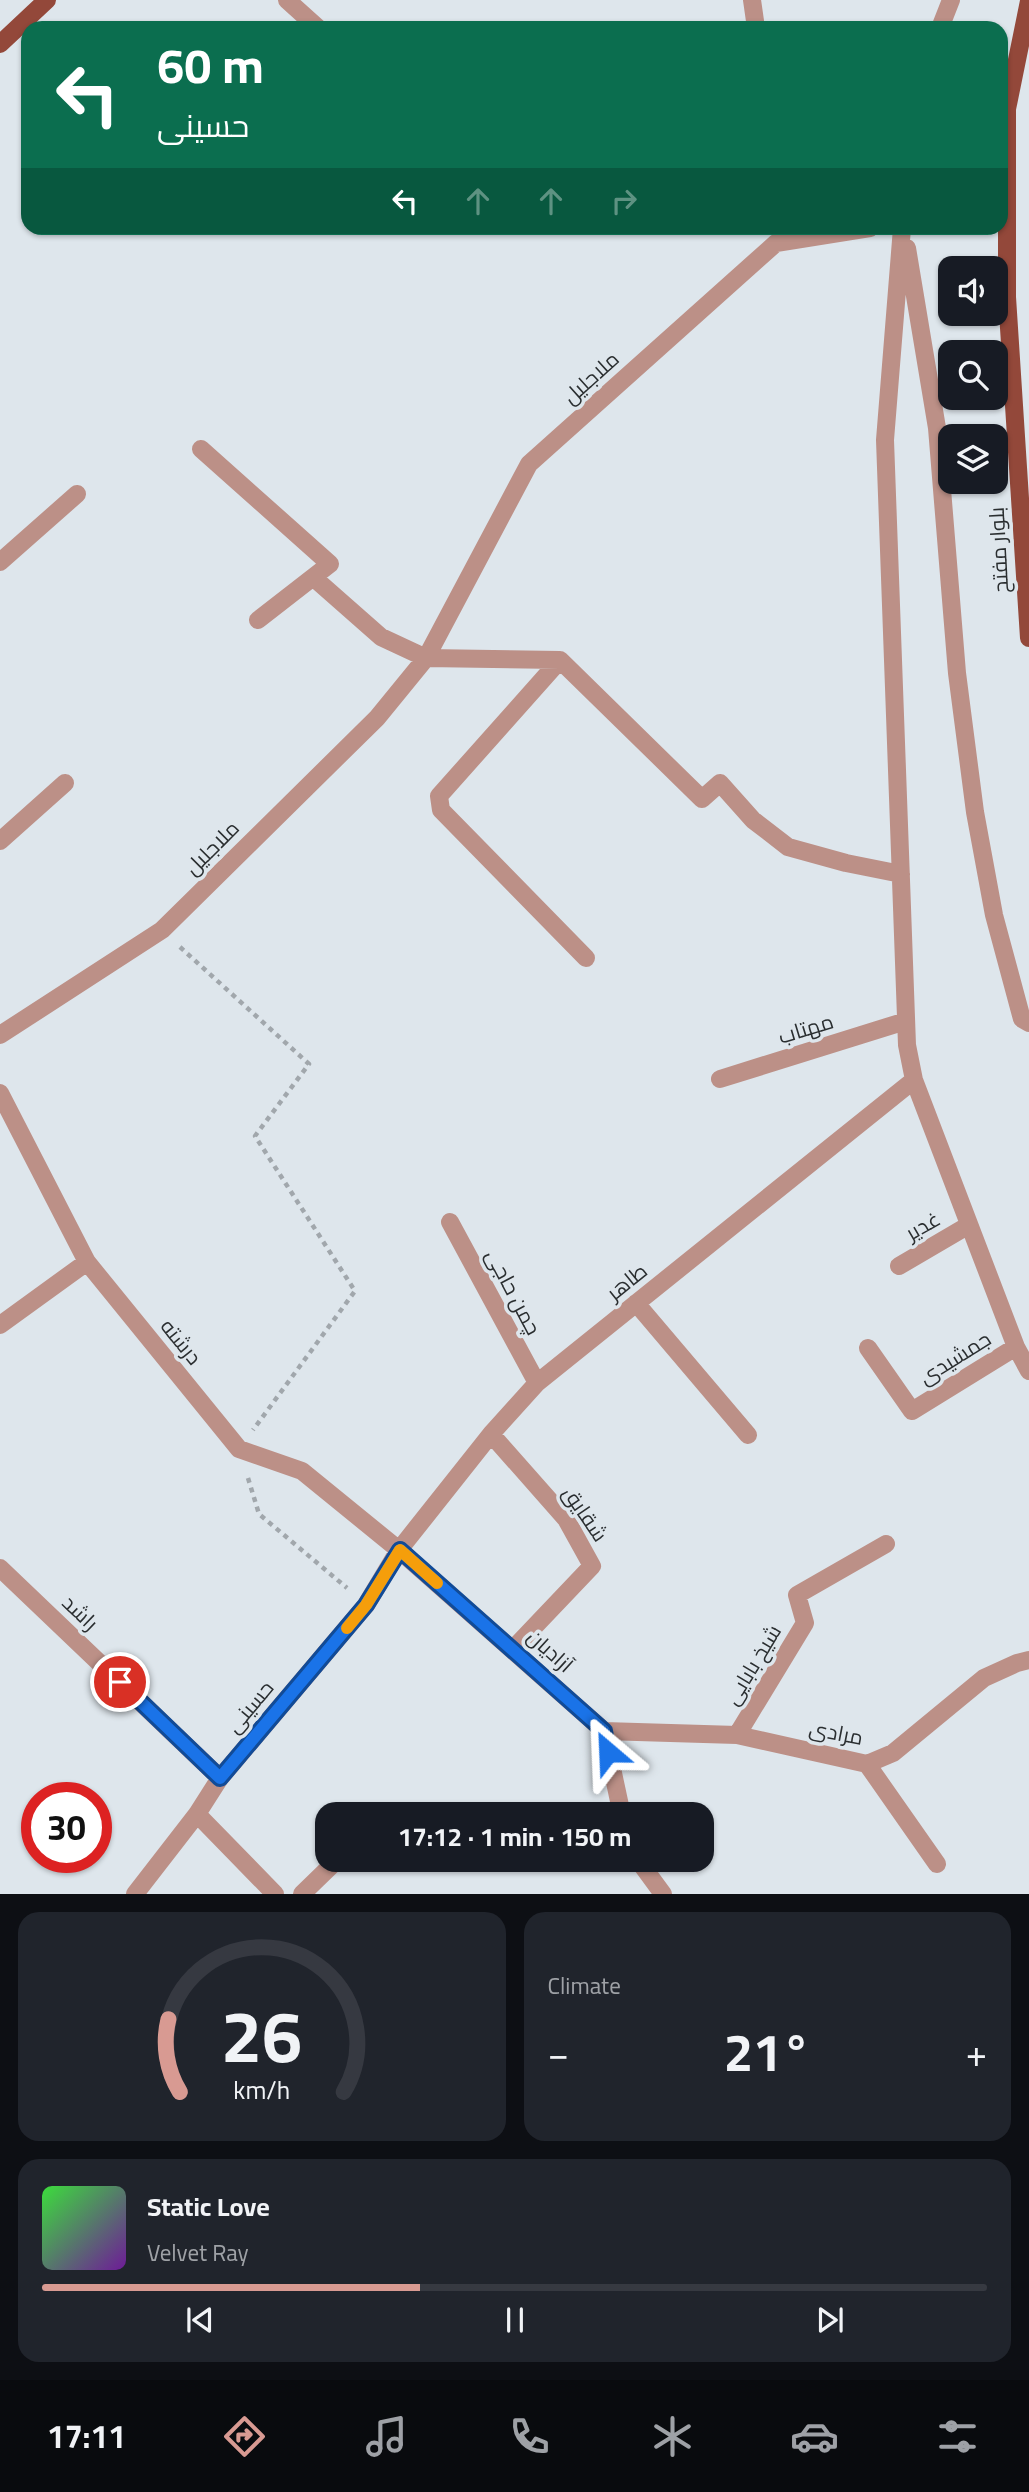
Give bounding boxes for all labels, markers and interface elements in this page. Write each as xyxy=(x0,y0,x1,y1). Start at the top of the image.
text: 60 m xyxy=(157,19,264,111)
icon: left xyxy=(42,49,133,140)
text: حسینی xyxy=(157,95,249,155)
icon: left xyxy=(386,182,424,220)
icon: ahead xyxy=(459,182,497,220)
icon: ahead xyxy=(532,182,570,220)
icon: right xyxy=(605,182,643,220)
map controls xyxy=(938,256,1008,494)
button: sound xyxy=(938,256,1008,326)
button: search xyxy=(938,340,1008,410)
street label: ملاجلیل xyxy=(553,341,628,414)
button: layers xyxy=(938,424,1008,494)
street label: بلوار مفتح xyxy=(977,506,1020,594)
street label: ملاجلیل xyxy=(174,810,249,885)
street label: مهتاب xyxy=(773,1002,838,1055)
street label: غدیر xyxy=(897,1200,948,1252)
street label: چمن حاجی xyxy=(474,1241,553,1342)
street label: طاهر xyxy=(596,1252,656,1312)
street label: درشته xyxy=(150,1309,213,1374)
street label: جمشیدی xyxy=(910,1320,999,1395)
street label: شقایق xyxy=(552,1477,619,1550)
street label: راشد xyxy=(52,1585,108,1640)
street label: شیخ بابایی xyxy=(713,1617,792,1713)
street label: آزادیان xyxy=(518,1618,583,1683)
pin xyxy=(90,1652,150,1712)
icon: arrive xyxy=(101,1663,139,1701)
street label: حسینی xyxy=(215,1671,284,1742)
street label: مرادی xyxy=(806,1708,867,1757)
position arrow xyxy=(571,1715,645,1789)
speed limit sign: 30 xyxy=(21,1782,112,1873)
text: 17:12 · 1 min · 150 m xyxy=(398,1812,631,1861)
text: Climate xyxy=(548,1964,621,2007)
text: 26 xyxy=(221,1968,302,2105)
text: 21° xyxy=(724,2003,811,2101)
text: − xyxy=(548,2017,569,2089)
text: + xyxy=(966,2017,987,2089)
text: km/h xyxy=(233,2066,290,2113)
text: Static Love xyxy=(147,2182,270,2231)
text: Velvet Ray xyxy=(147,2231,249,2274)
icon: previous xyxy=(181,2301,219,2339)
icon: pause xyxy=(496,2301,534,2339)
icon: next xyxy=(811,2301,849,2339)
text: 17:11 xyxy=(47,2406,126,2466)
icon: directions xyxy=(220,2412,269,2461)
icon: music xyxy=(362,2412,411,2461)
icon: phone xyxy=(505,2412,554,2461)
icon: climate xyxy=(648,2412,697,2461)
icon: car xyxy=(790,2412,839,2461)
icon: filters xyxy=(933,2412,982,2461)

